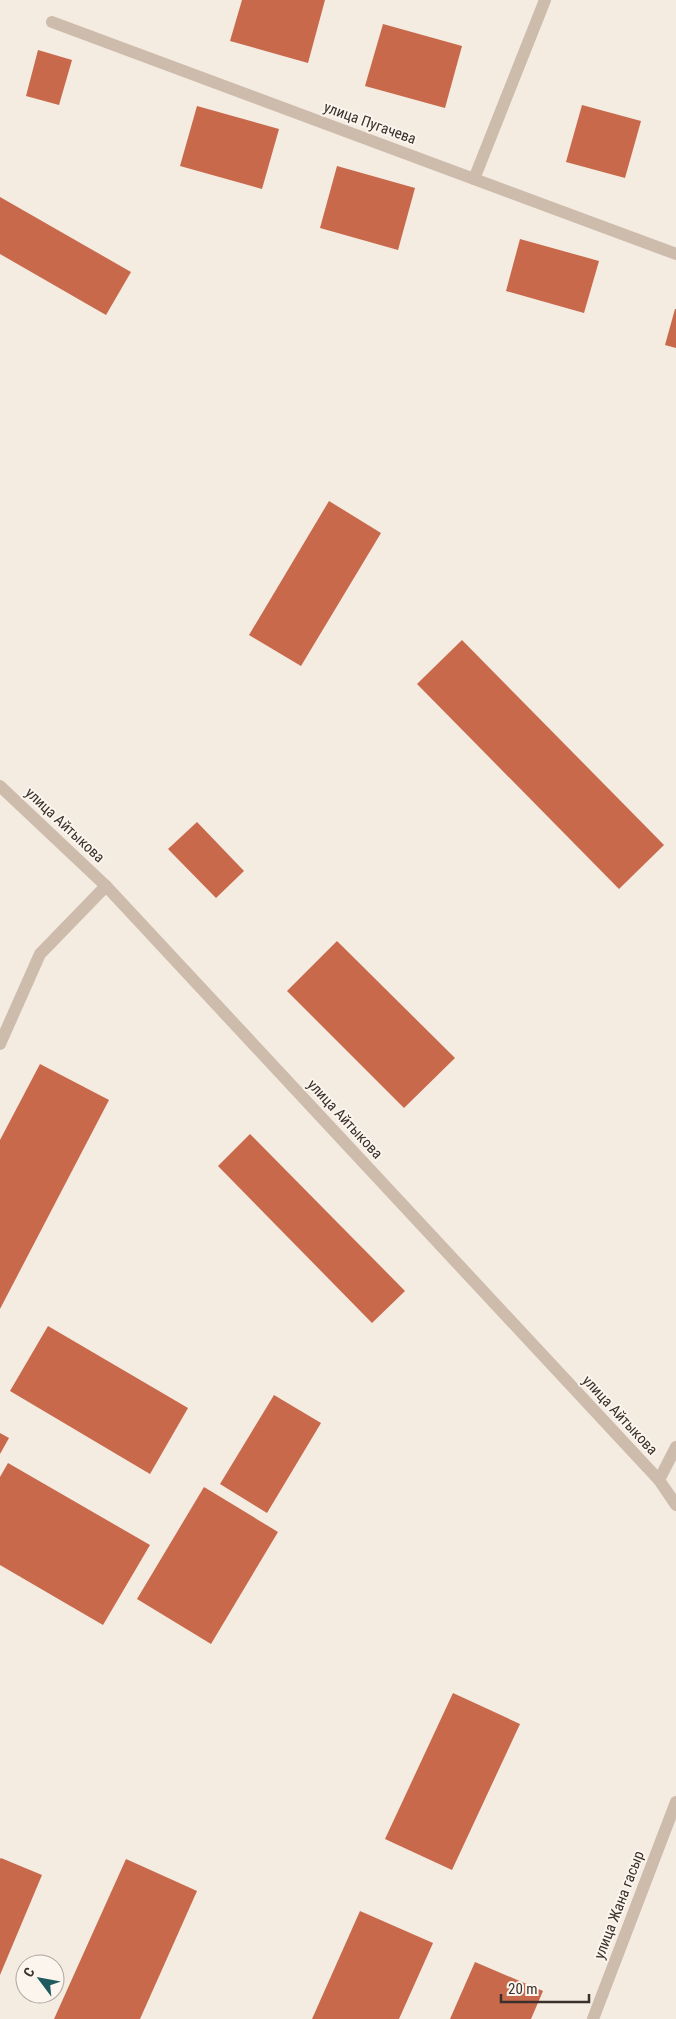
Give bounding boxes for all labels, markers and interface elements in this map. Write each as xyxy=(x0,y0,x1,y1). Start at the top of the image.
street label: улица Пугачева xyxy=(321,98,419,148)
street label: улица Айтыкова xyxy=(22,784,108,866)
street label: улица Айтыкова xyxy=(304,1076,386,1162)
street label: улица Айтыкова xyxy=(579,1372,661,1458)
street label: улица Жана гасыр xyxy=(590,1848,648,1962)
north arrow xyxy=(15,1954,65,2004)
text: С xyxy=(20,1964,38,1980)
scale bar xyxy=(501,1972,588,2004)
text: 20 m xyxy=(508,1980,538,1998)

